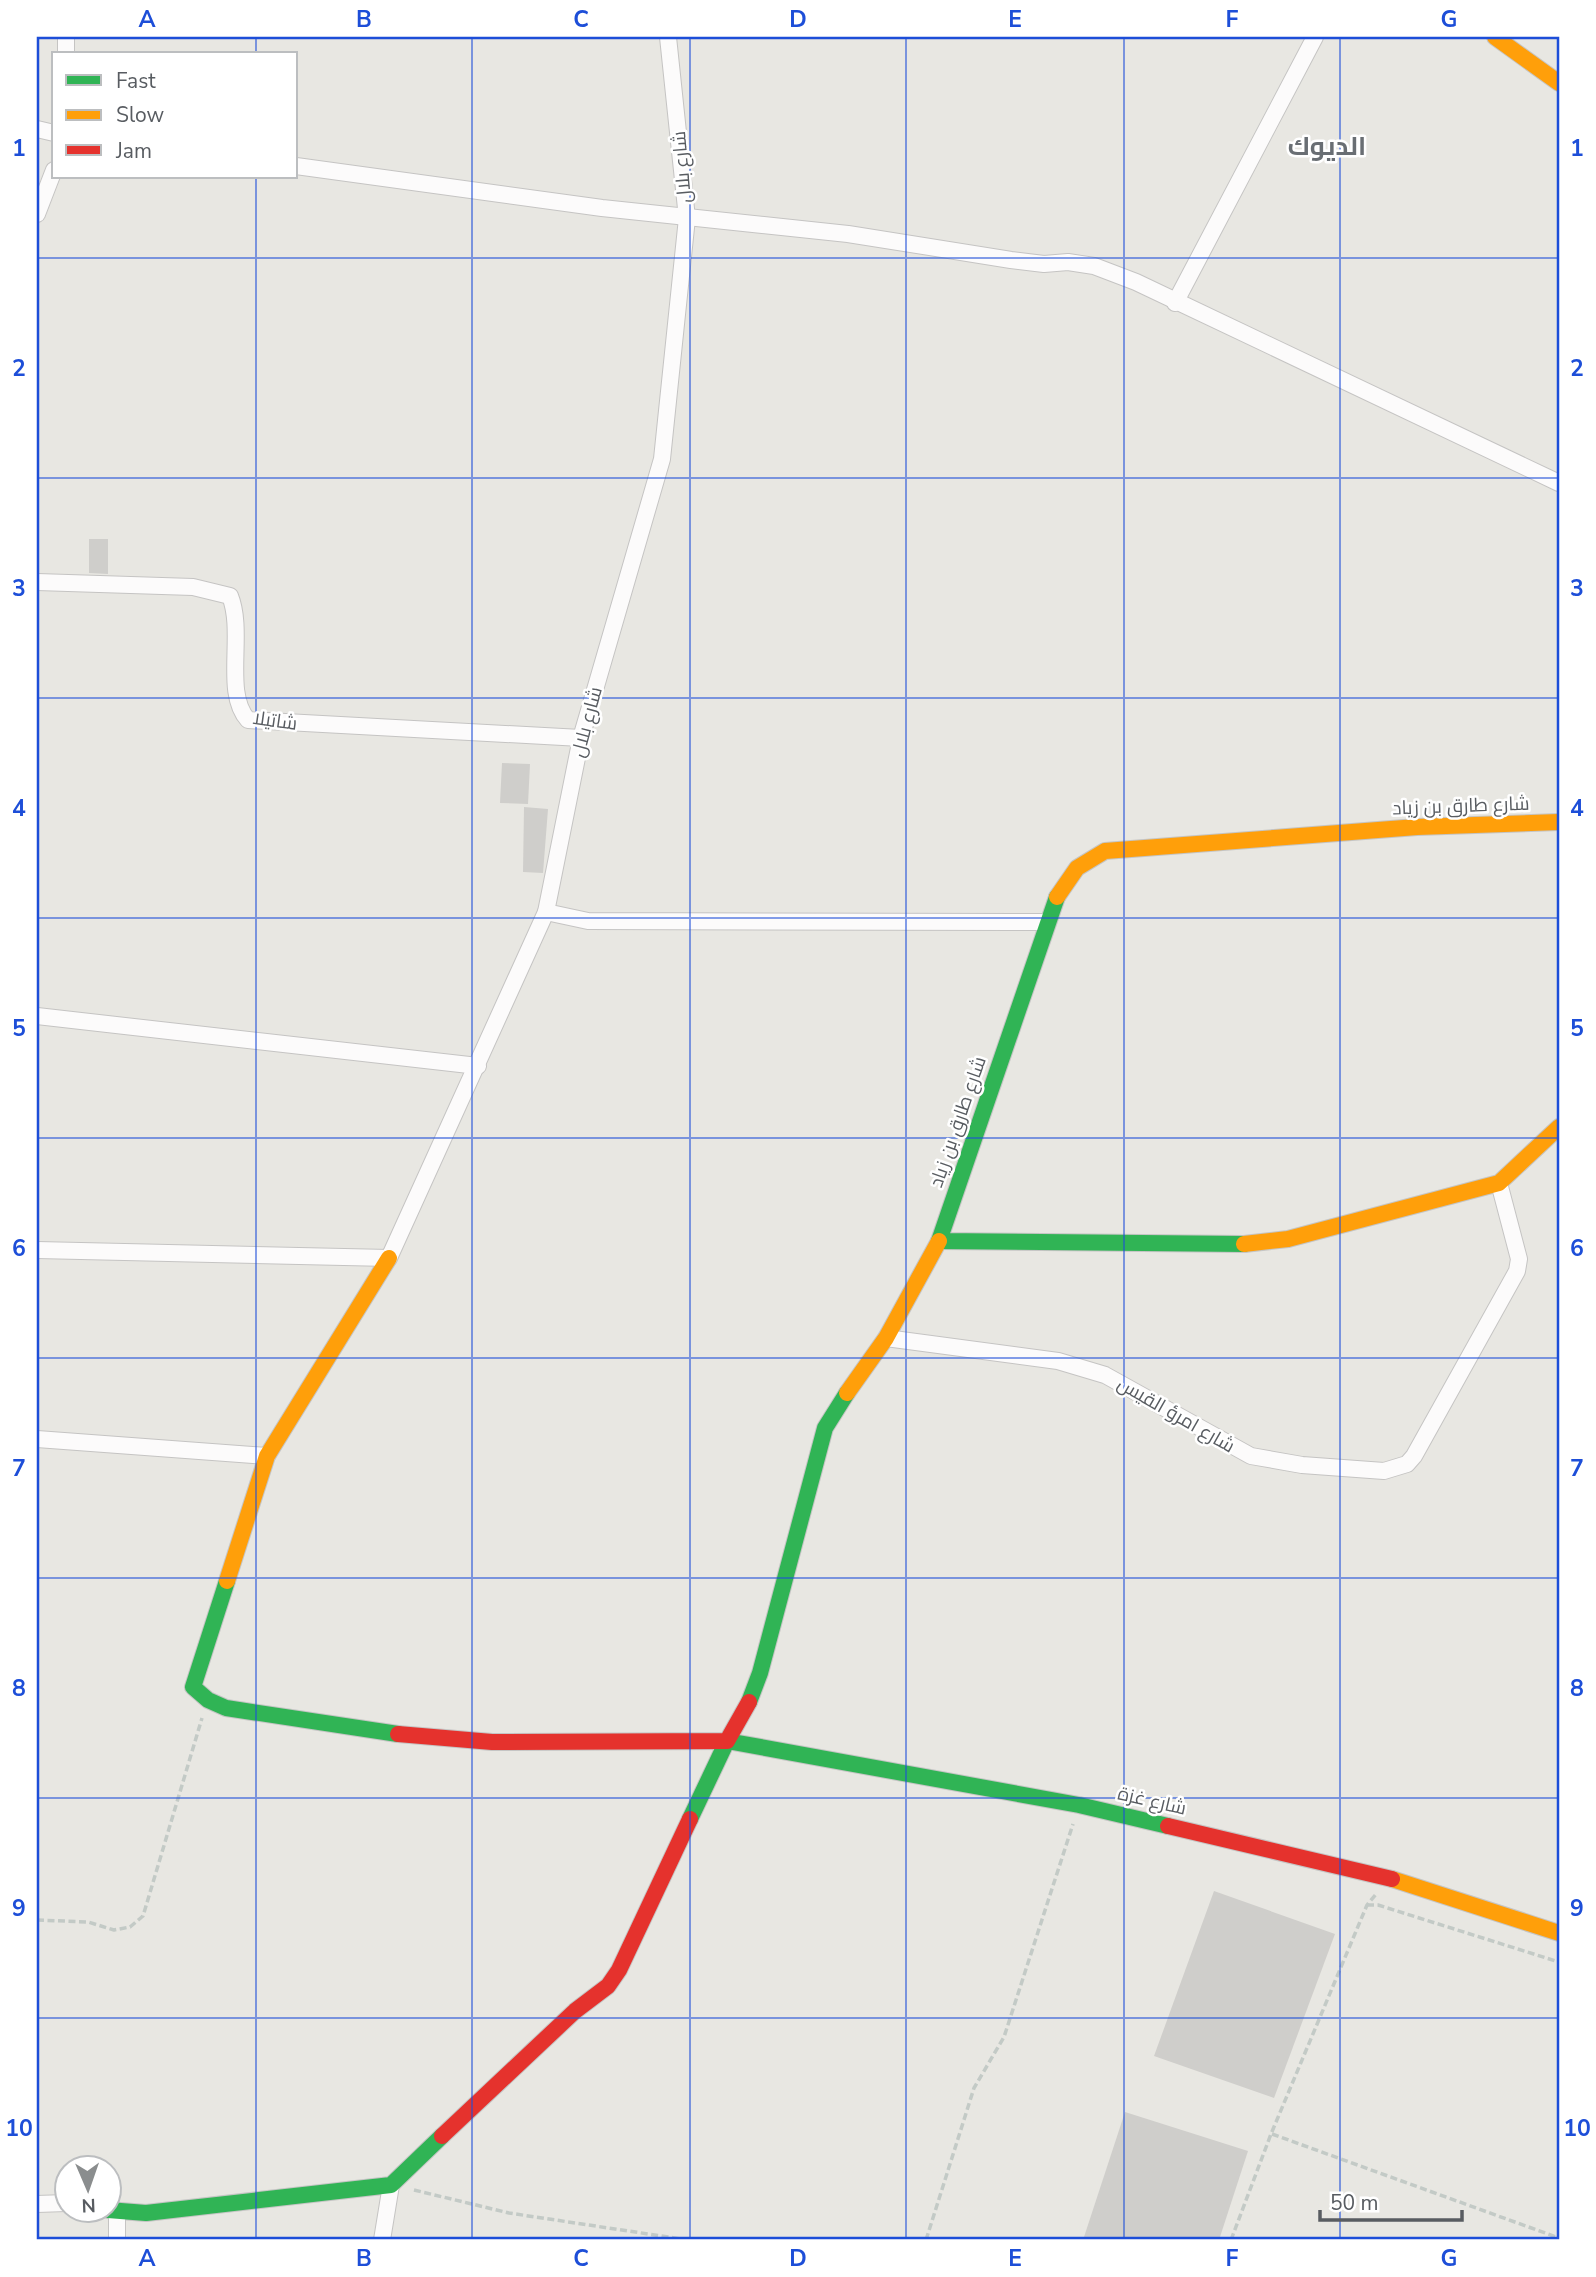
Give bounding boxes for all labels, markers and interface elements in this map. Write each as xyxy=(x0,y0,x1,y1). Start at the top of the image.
text: A xyxy=(138,4,156,35)
text: B xyxy=(356,4,372,35)
text: C xyxy=(573,4,589,35)
text: D xyxy=(789,4,807,35)
text: E xyxy=(1008,4,1022,35)
text: F xyxy=(1226,4,1239,35)
text: G xyxy=(1441,4,1457,35)
legend xyxy=(52,52,298,178)
text: Fast xyxy=(116,67,156,95)
text: Slow xyxy=(116,101,165,129)
district label: الديوك xyxy=(1288,129,1366,164)
street label: شارع بلال xyxy=(666,130,698,204)
text: 1 xyxy=(12,133,26,164)
text: 1 xyxy=(1570,133,1584,164)
text: Jam xyxy=(115,137,152,165)
text: 2 xyxy=(12,353,26,384)
text: 2 xyxy=(1570,353,1584,384)
text: 3 xyxy=(12,573,26,604)
text: 3 xyxy=(1570,573,1584,604)
street label: شارع بلال xyxy=(565,684,609,760)
street label: شاتيلا xyxy=(251,705,299,737)
street label: شارع طارق بن زياد xyxy=(1392,791,1530,821)
text: 4 xyxy=(12,793,26,824)
text: 4 xyxy=(1570,793,1584,824)
text: 5 xyxy=(12,1013,26,1044)
text: 5 xyxy=(1570,1013,1584,1044)
street label: شارع طارق بن زياد xyxy=(923,1053,993,1191)
text: 6 xyxy=(12,1233,26,1264)
text: 6 xyxy=(1570,1233,1584,1264)
street label: شارع امرؤ القيس xyxy=(1112,1371,1240,1459)
text: 7 xyxy=(12,1453,26,1484)
text: 7 xyxy=(1570,1453,1584,1484)
text: 8 xyxy=(12,1673,26,1704)
text: 8 xyxy=(1570,1673,1584,1704)
street label: شارع غزة xyxy=(1115,1780,1189,1822)
text: 9 xyxy=(12,1893,26,1924)
text: 9 xyxy=(1570,1893,1584,1924)
text: 10 xyxy=(5,2113,33,2144)
text: 10 xyxy=(1563,2113,1591,2144)
north arrow xyxy=(52,2154,122,2224)
scale bar xyxy=(1320,2179,1461,2223)
text: 50 m xyxy=(1330,2189,1379,2217)
text: N xyxy=(81,2192,96,2218)
text: A xyxy=(138,2243,156,2274)
text: B xyxy=(356,2243,372,2274)
text: C xyxy=(573,2243,589,2274)
text: D xyxy=(789,2243,807,2274)
text: E xyxy=(1008,2243,1022,2274)
text: F xyxy=(1226,2243,1239,2274)
text: G xyxy=(1441,2243,1457,2274)

